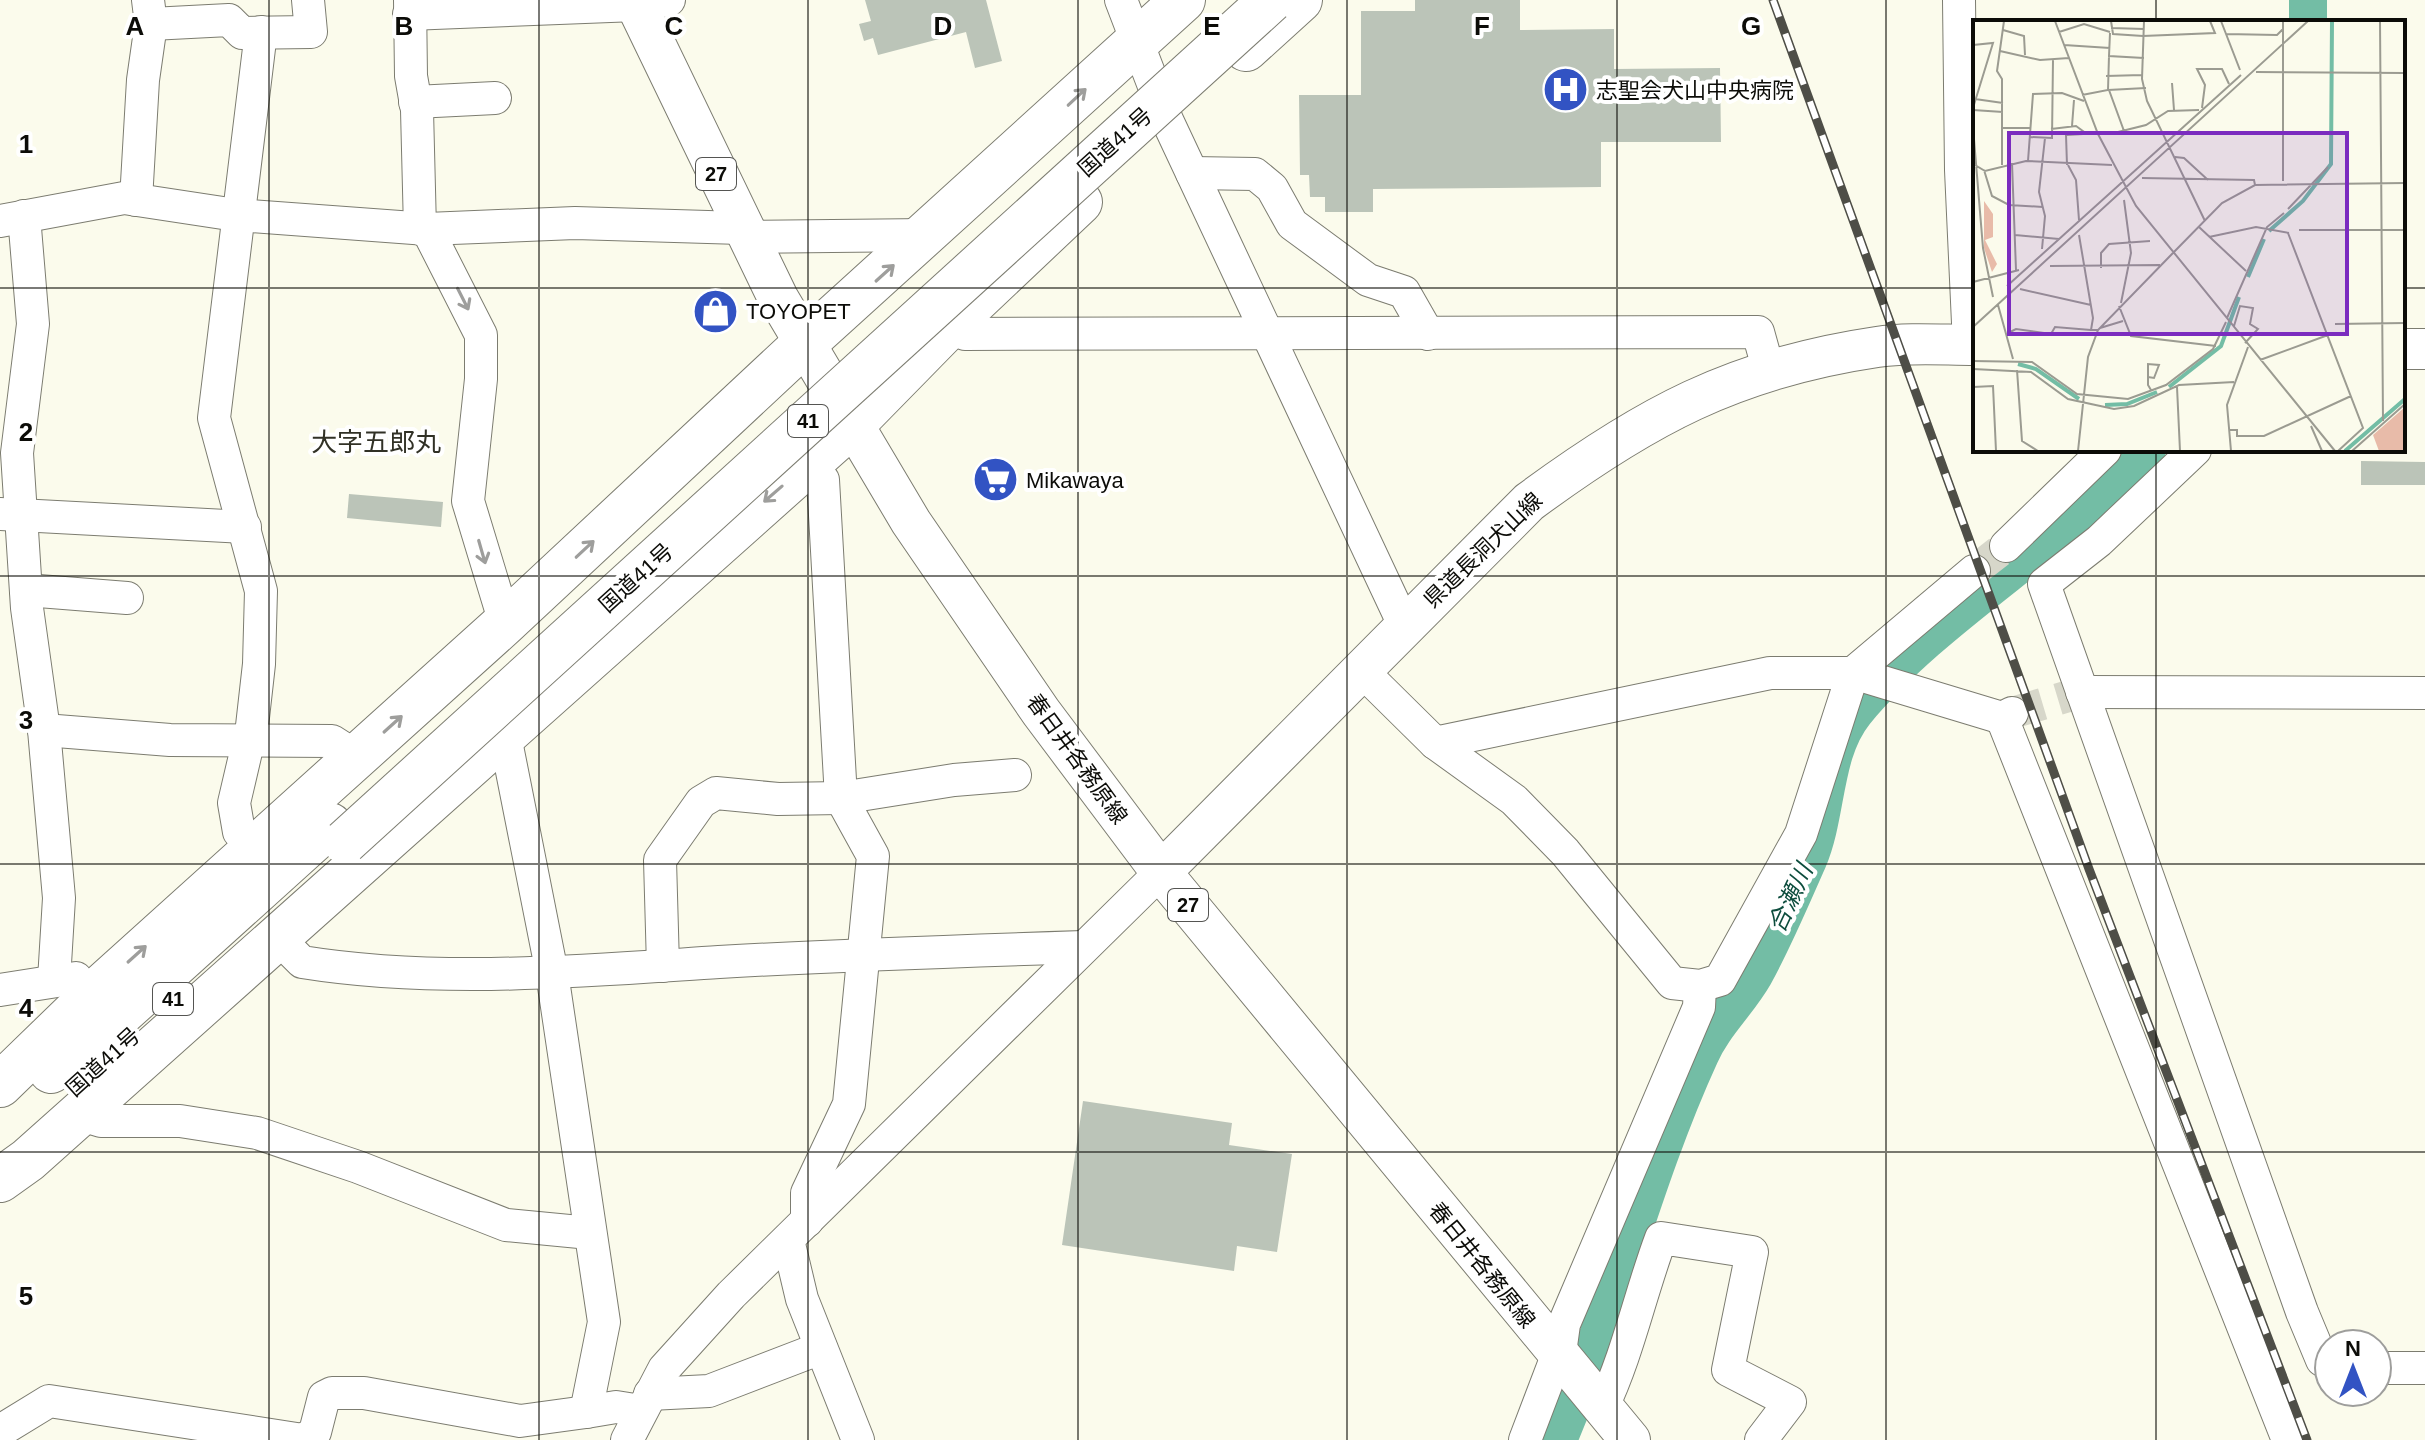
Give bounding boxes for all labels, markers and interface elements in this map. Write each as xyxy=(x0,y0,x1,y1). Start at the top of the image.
text: A xyxy=(126,11,145,41)
text: B xyxy=(395,11,413,41)
text: C xyxy=(665,11,684,41)
text: D xyxy=(934,11,952,41)
text: E xyxy=(1203,11,1221,41)
text: F xyxy=(1474,11,1490,41)
text: G xyxy=(1741,11,1761,41)
inset map xyxy=(1973,20,2405,452)
hospital icon: 志聖会犬山中央病院 xyxy=(1541,66,1589,114)
place label: 志聖会犬山中央病院 xyxy=(1596,78,1794,103)
one-way arrow xyxy=(1066,89,1086,107)
street label: 国道41号 xyxy=(1073,102,1157,182)
text: 1 xyxy=(19,129,33,159)
road number: 27 xyxy=(696,158,736,190)
one-way arrow xyxy=(874,264,894,282)
one-way arrow xyxy=(455,286,471,310)
shop icon: TOYOPET xyxy=(691,287,739,335)
place label: TOYOPET xyxy=(746,299,851,324)
road number: 41 xyxy=(788,405,828,437)
text: 2 xyxy=(19,417,33,447)
district label: 大字五郎丸 xyxy=(311,427,441,457)
supermarket icon: Mikawaya xyxy=(971,456,1019,504)
place label: Mikawaya xyxy=(1026,468,1125,493)
one-way arrow xyxy=(764,485,784,503)
street label: 県道長洞犬山線 xyxy=(1419,488,1547,612)
one-way arrow xyxy=(475,538,490,564)
street label: 国道41号 xyxy=(594,538,678,618)
one-way arrow xyxy=(575,539,595,558)
street label: 春日井各務原線 xyxy=(1022,689,1132,829)
text: 3 xyxy=(19,705,33,735)
one-way arrow xyxy=(383,715,403,733)
water label: 合瀬川 xyxy=(1763,857,1819,936)
road number: 27 xyxy=(1168,889,1208,921)
one-way arrow xyxy=(127,945,147,963)
road number: 41 xyxy=(153,983,193,1015)
text: 4 xyxy=(19,993,34,1023)
street label: 国道41号 xyxy=(61,1022,145,1102)
street label: 春日井各務原線 xyxy=(1424,1197,1540,1333)
text: 5 xyxy=(19,1281,33,1311)
north arrow xyxy=(2313,1328,2393,1408)
text: N xyxy=(2345,1336,2361,1361)

